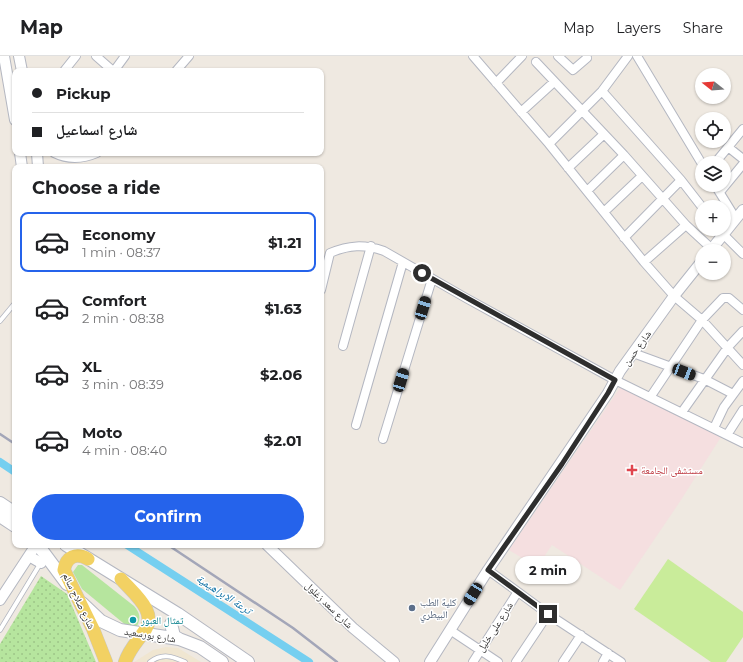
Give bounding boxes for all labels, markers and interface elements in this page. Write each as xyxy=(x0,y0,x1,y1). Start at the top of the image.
text: Map xyxy=(20,16,63,39)
text: Map xyxy=(563,19,594,37)
text: Layers xyxy=(616,19,661,37)
text: Share xyxy=(683,19,723,37)
north arrow xyxy=(695,68,731,104)
map controls xyxy=(695,68,731,280)
text: Pickup xyxy=(56,84,111,103)
button: locate xyxy=(695,112,731,148)
text: شارع اسماعيل xyxy=(56,120,137,139)
button: layers xyxy=(695,156,731,192)
text: Choose a ride xyxy=(32,177,160,199)
button: + xyxy=(695,200,731,236)
icon: car xyxy=(34,224,70,260)
text: Economy xyxy=(82,225,155,244)
text: $1.21 xyxy=(268,233,302,252)
text: 1 min · 08:37 xyxy=(82,244,161,260)
button: − xyxy=(695,244,731,280)
route start xyxy=(413,264,431,282)
icon: car xyxy=(34,290,70,326)
text: Comfort xyxy=(82,291,147,310)
car xyxy=(414,295,432,321)
text: $1.63 xyxy=(265,299,302,318)
text: 2 min · 08:38 xyxy=(82,310,164,326)
street label: شارع حسن xyxy=(620,327,654,368)
icon: car xyxy=(34,356,70,392)
text: XL xyxy=(82,357,101,376)
car xyxy=(671,362,697,382)
text: $2.06 xyxy=(260,365,302,384)
car xyxy=(392,367,410,393)
text: 3 min · 08:39 xyxy=(82,376,164,392)
icon: car xyxy=(34,422,70,458)
text: Moto xyxy=(82,423,122,442)
text: $2.01 xyxy=(264,431,302,450)
text: 4 min · 08:40 xyxy=(82,442,167,458)
marker: مستشفى الجامعة xyxy=(626,464,638,476)
place label: مستشفى الجامعة xyxy=(641,464,703,477)
button: Confirm xyxy=(32,494,304,540)
callout: 2 min xyxy=(515,556,581,584)
text: 2 min xyxy=(529,562,567,578)
street label: شارع صلاح سالم xyxy=(59,571,98,632)
water label: ترعة الابراهيمية xyxy=(194,571,257,619)
street label: شارع سعد زغلول xyxy=(302,579,356,631)
car xyxy=(462,581,484,607)
place label: كلية الطب البيطري xyxy=(420,596,456,622)
street label: شارع على خليل xyxy=(474,599,516,654)
marker: كلية الطب البيطري xyxy=(407,603,417,613)
route end xyxy=(539,605,557,623)
place label: تمثال العبور xyxy=(140,614,183,627)
marker: تمثال العبور xyxy=(128,615,138,625)
street label: شارع بورسعيد xyxy=(123,625,177,646)

